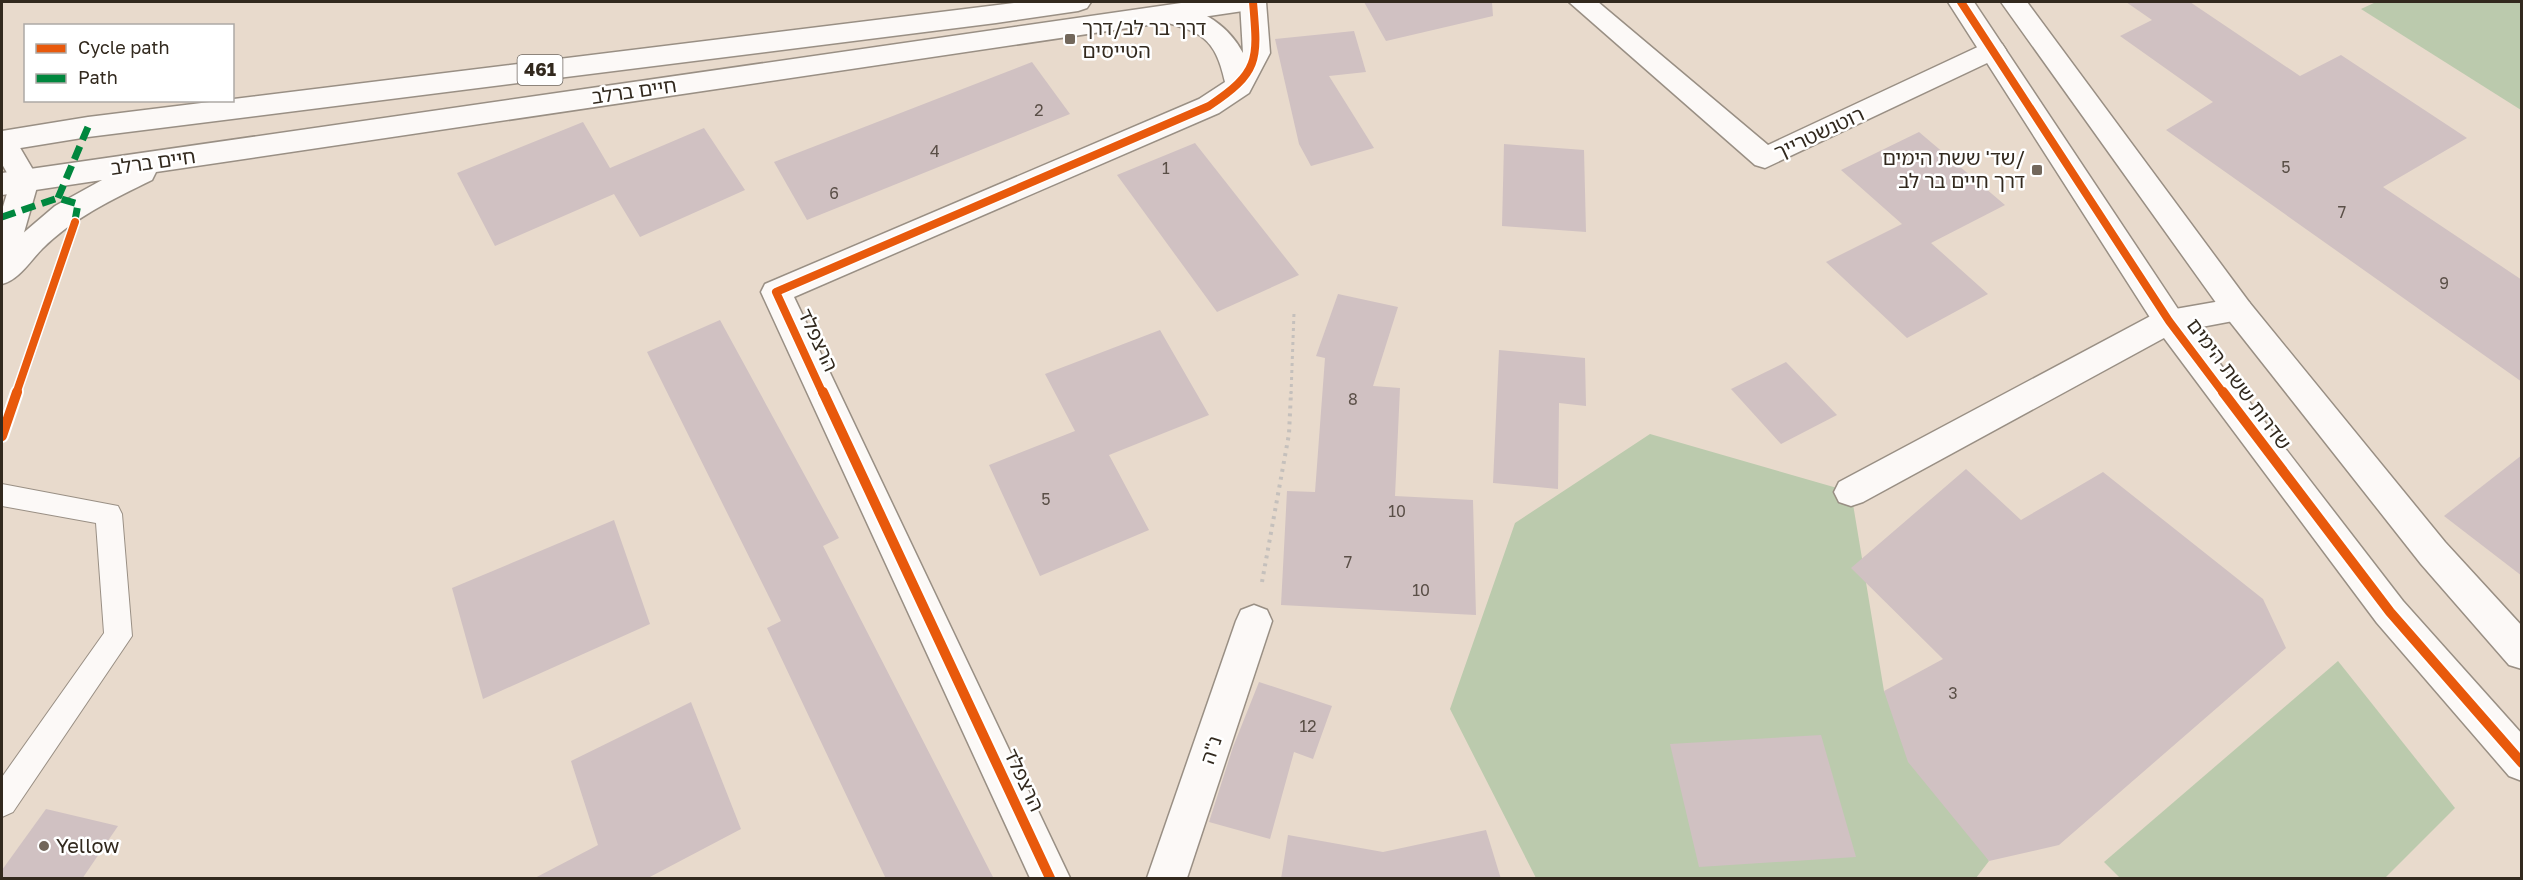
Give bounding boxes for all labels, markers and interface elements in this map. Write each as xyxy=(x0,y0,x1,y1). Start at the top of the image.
place label: דרך בר לב/דרך הטייסים xyxy=(1082,15,1207,62)
legend xyxy=(24,24,234,102)
marker: דרך בר לב/דרך הטייסים xyxy=(1063,32,1077,46)
text: Cycle path xyxy=(78,36,170,58)
road number: 461 xyxy=(518,55,562,85)
text: Path xyxy=(78,66,118,88)
street label: חיים ברלב xyxy=(590,72,678,108)
house number: 2 xyxy=(1034,100,1044,120)
street label: רוטנשטרייך xyxy=(1770,101,1867,163)
house number: 4 xyxy=(930,141,940,161)
street label: חיים ברלב xyxy=(109,143,197,179)
place label: שד' ששת הימים/ דרך חיים בר לב xyxy=(1882,145,2025,192)
house number: 5 xyxy=(2281,157,2291,177)
house number: 1 xyxy=(1162,158,1170,178)
marker: שד' ששת הימים/ דרך חיים בר לב xyxy=(2030,163,2044,177)
house number: 6 xyxy=(829,183,839,203)
house number: 7 xyxy=(2338,202,2346,222)
house number: 9 xyxy=(2439,273,2449,293)
street label: הרצפלד xyxy=(794,304,844,375)
street label: שדרות ששת הימים xyxy=(2183,313,2297,454)
house number: 8 xyxy=(1348,389,1358,409)
house number: 5 xyxy=(1041,489,1051,509)
house number: 10 xyxy=(1388,501,1406,521)
house number: 7 xyxy=(1344,552,1352,572)
house number: 10 xyxy=(1412,580,1430,600)
house number: 3 xyxy=(1948,683,1958,703)
house number: 12 xyxy=(1299,716,1317,736)
street label: נ"ה xyxy=(1194,733,1226,767)
street label: הרצפלד xyxy=(1000,744,1050,815)
place label: Yellow xyxy=(56,833,119,857)
marker: Yellow xyxy=(37,839,51,853)

